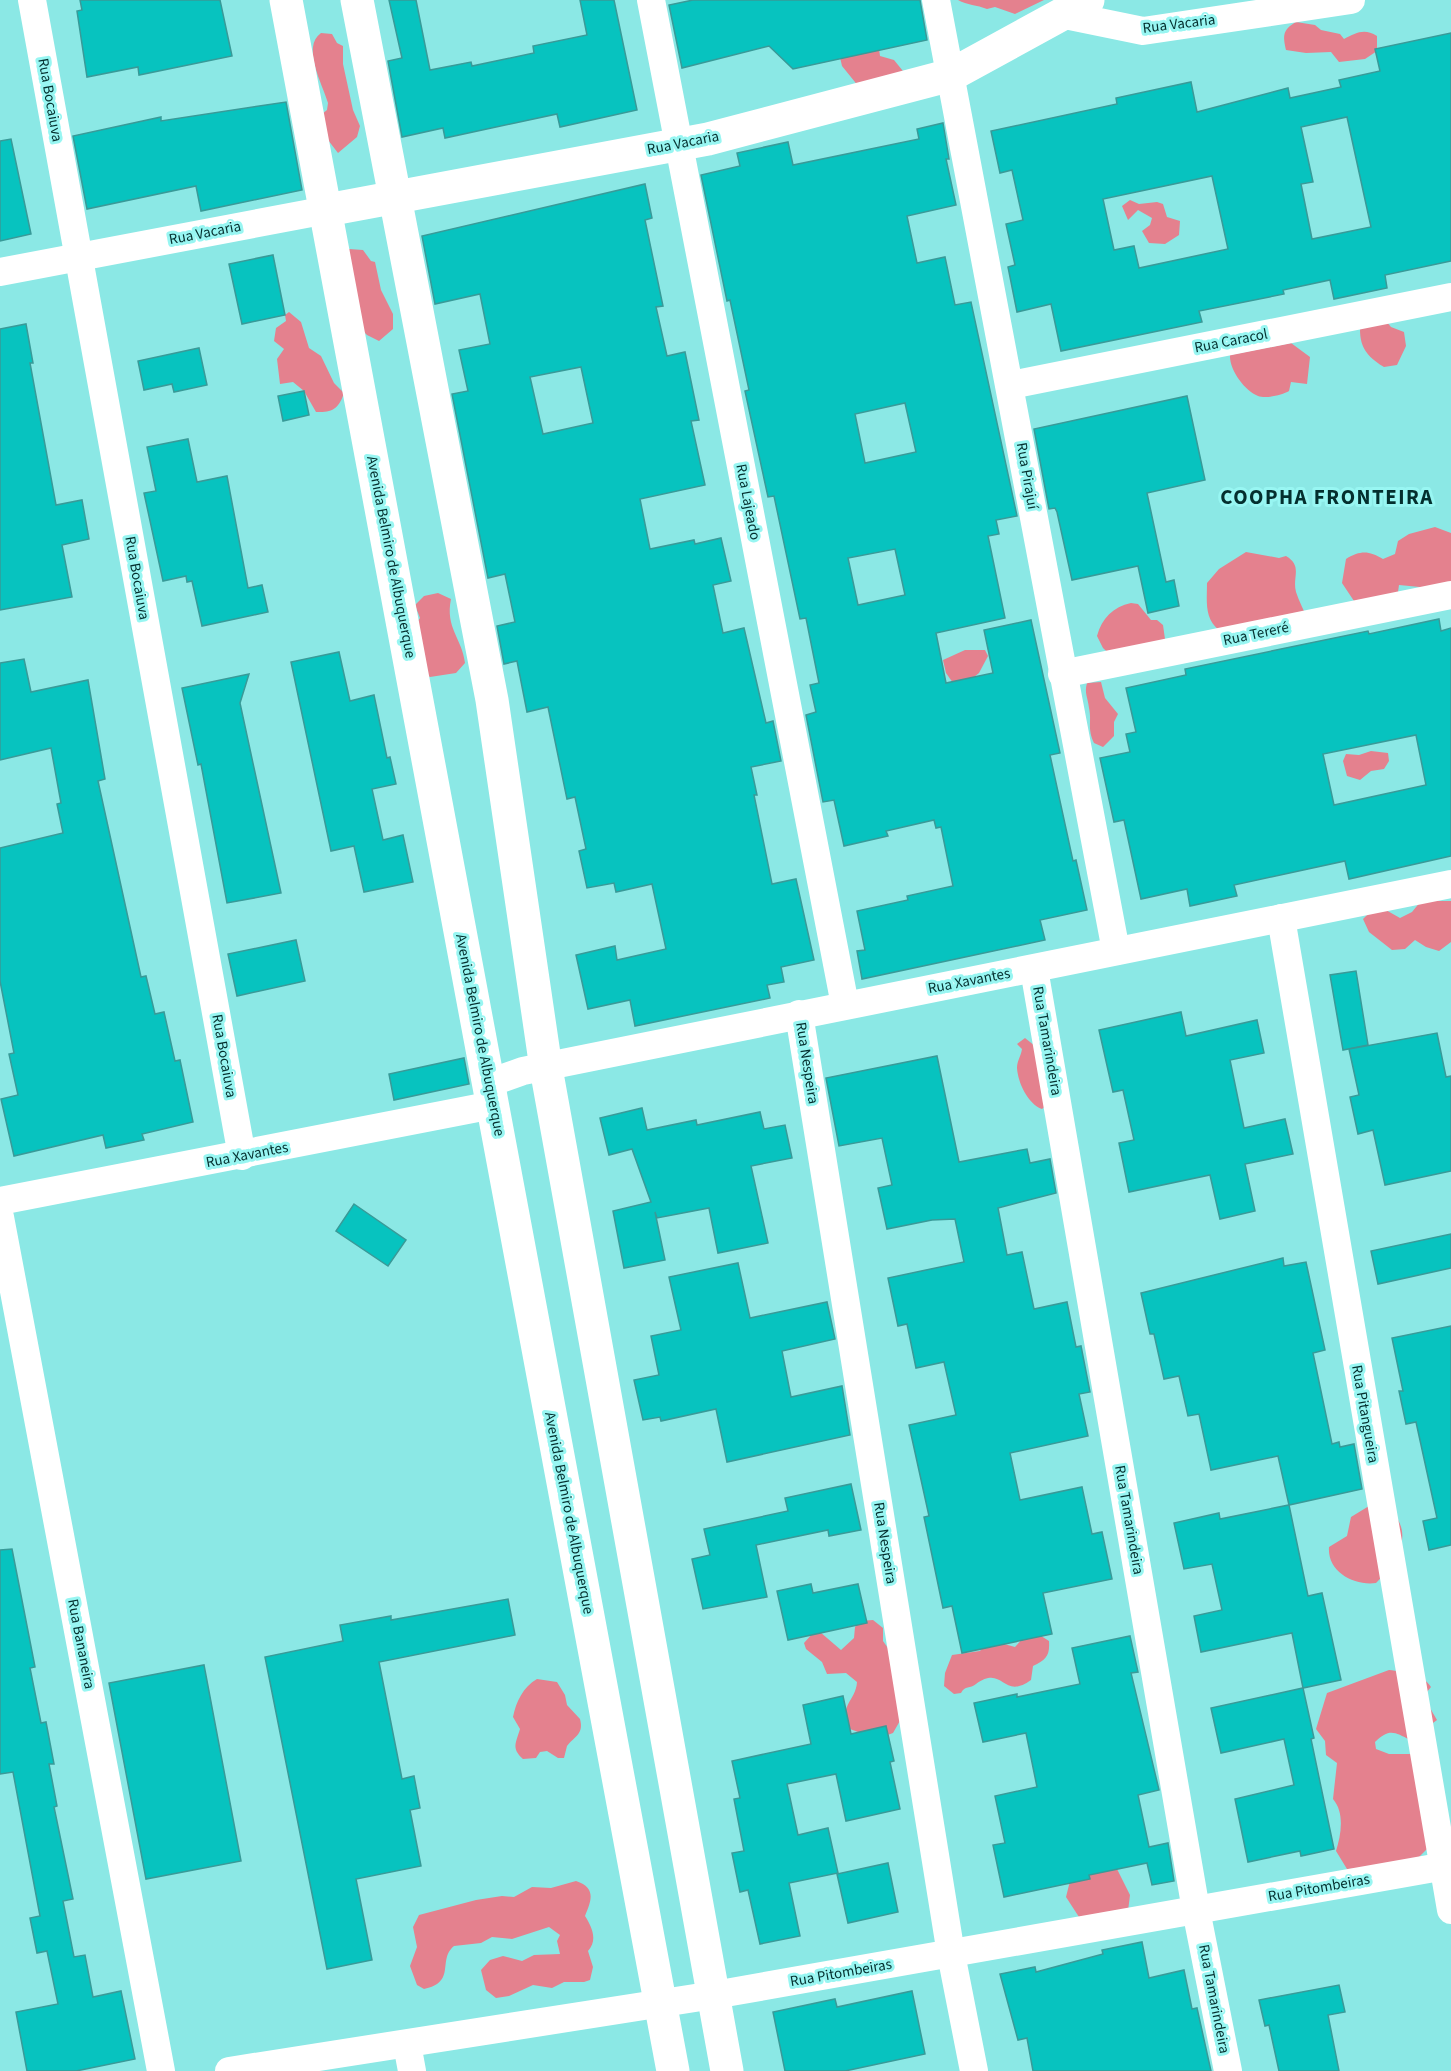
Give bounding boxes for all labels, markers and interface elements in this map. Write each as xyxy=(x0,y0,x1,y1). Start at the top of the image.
street label: Rua Vacaria xyxy=(1142,9,1216,39)
street label: Rua Bocaiuva xyxy=(32,57,68,143)
street label: Rua Vacaria xyxy=(645,126,721,160)
street label: Rua Vacaria xyxy=(167,216,243,250)
street label: Rua Caracol xyxy=(1193,324,1270,358)
street label: Rua Pirajuí xyxy=(1011,441,1043,512)
street label: Avenida Belmiro de Albuquerque xyxy=(361,454,421,660)
street label: Rua Lajeado xyxy=(730,462,766,542)
district label: COOPHA FRONTEIRA xyxy=(1220,482,1434,512)
street label: Rua Bocaiuva xyxy=(119,535,155,621)
street label: Rua Tereré xyxy=(1221,617,1291,651)
street label: Avenida Belmiro de Albuquerque xyxy=(450,932,510,1138)
street label: Rua Xavantes xyxy=(926,963,1012,999)
street label: Rua Tamarindeira xyxy=(1027,985,1067,1097)
street label: Rua Bocaiuva xyxy=(206,1013,242,1099)
street label: Rua Nespeira xyxy=(790,1021,824,1105)
street label: Rua Xavantes xyxy=(204,1137,290,1173)
street label: Rua Pitangueira xyxy=(1346,1363,1384,1465)
street label: Avenida Belmiro de Albuquerque xyxy=(539,1410,599,1616)
street label: Rua Tamarindeira xyxy=(1109,1464,1149,1576)
street label: Rua Nespeira xyxy=(868,1501,902,1585)
street label: Rua Bananeira xyxy=(62,1597,100,1691)
street label: Rua Pitombeiras xyxy=(1266,1869,1372,1907)
street label: Rua Tamarindeira xyxy=(1193,1943,1235,2055)
street label: Rua Pitombeiras xyxy=(788,1954,894,1992)

